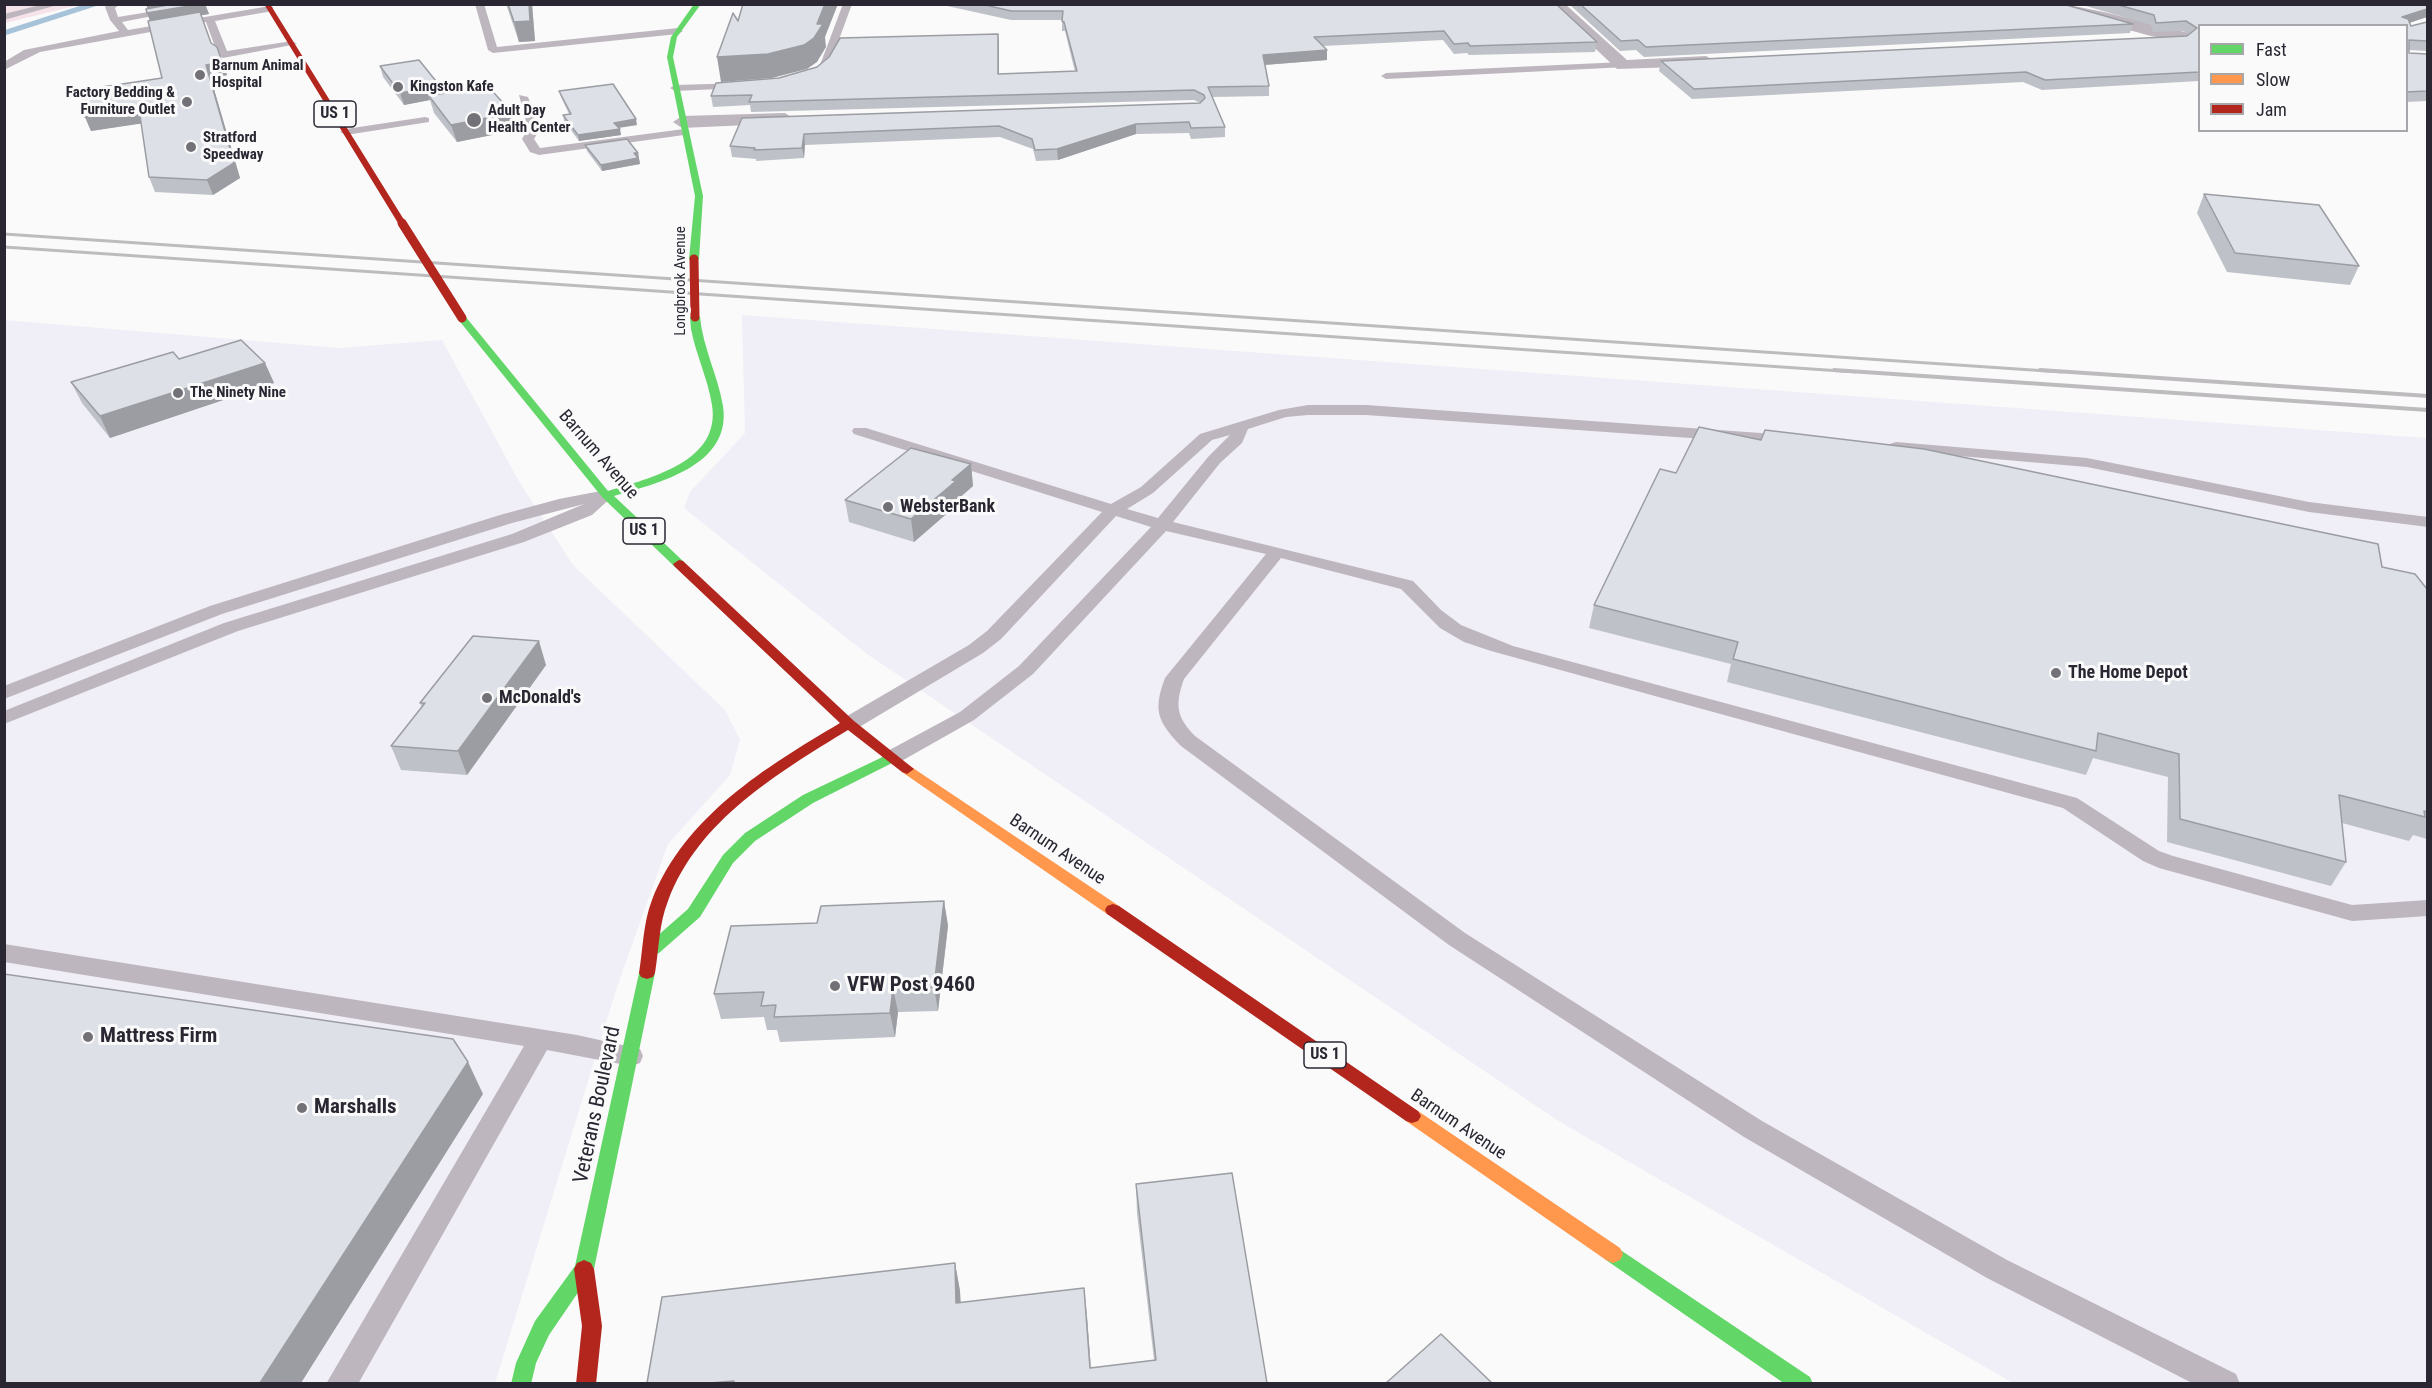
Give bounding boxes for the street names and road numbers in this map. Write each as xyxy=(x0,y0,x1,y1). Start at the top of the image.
road number: US 1 xyxy=(314,101,356,127)
street label: Longbrook Avenue xyxy=(672,226,690,336)
street label: Barnum Avenue xyxy=(553,406,643,504)
road number: US 1 xyxy=(623,518,665,544)
street label: Barnum Avenue xyxy=(1005,810,1109,890)
street label: Veterans Boulevard xyxy=(569,1024,627,1186)
road number: US 1 xyxy=(1304,1042,1346,1068)
street label: Barnum Avenue xyxy=(1406,1085,1510,1165)

